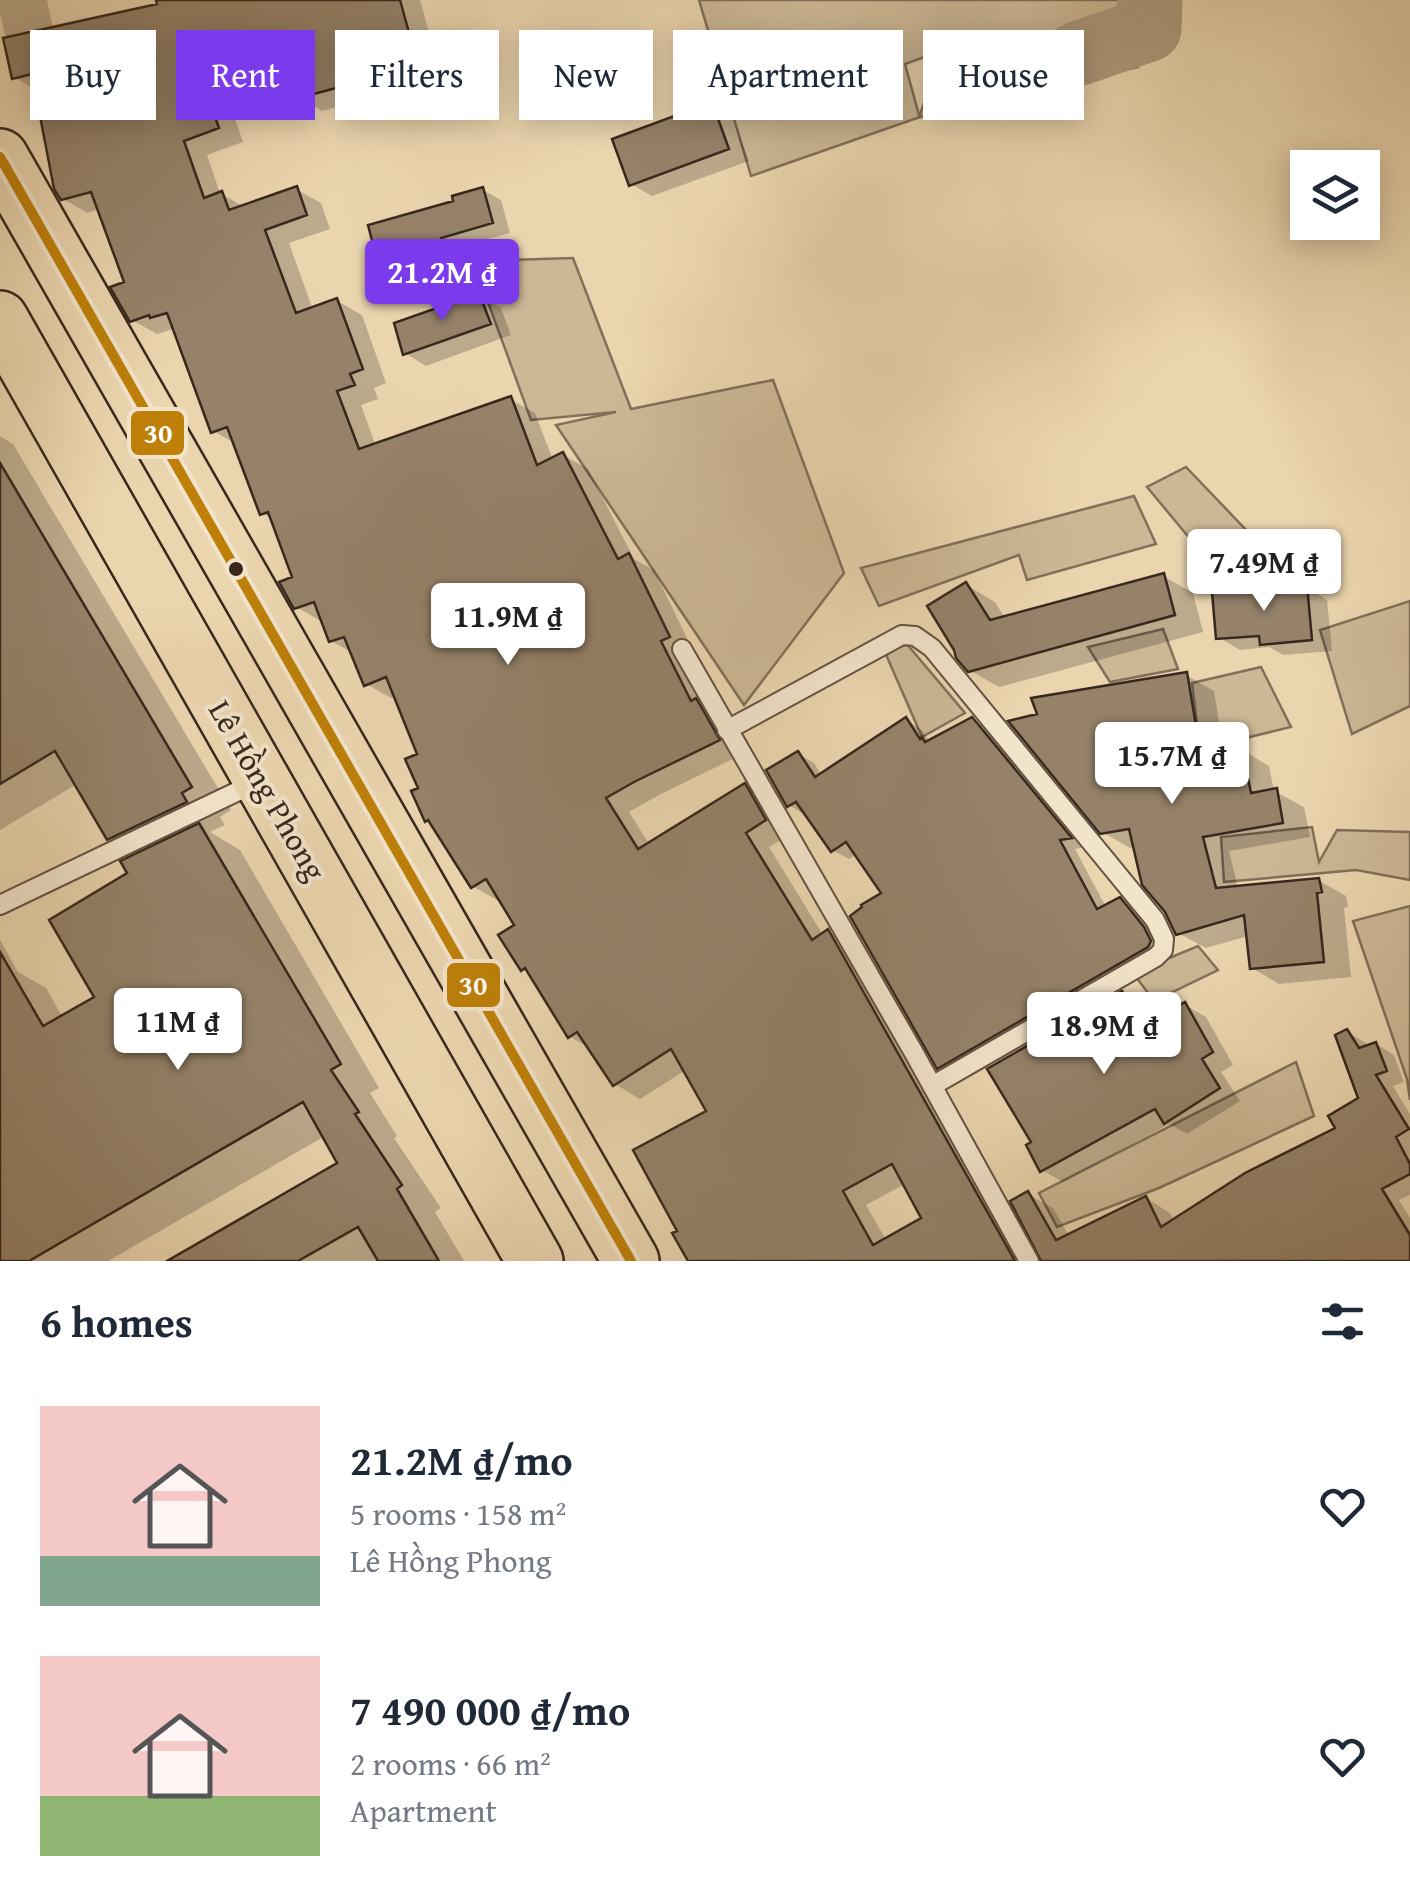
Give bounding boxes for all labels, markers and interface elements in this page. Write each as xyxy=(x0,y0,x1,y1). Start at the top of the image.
chip: Buy xyxy=(30,30,156,120)
chip: Rent xyxy=(176,30,315,120)
chip: Filters xyxy=(335,30,499,120)
chip: New xyxy=(519,30,653,120)
chip: Apartment xyxy=(673,30,903,120)
chip: House xyxy=(923,30,1084,120)
map controls xyxy=(1290,150,1380,240)
button: layers xyxy=(1290,150,1380,240)
pin: 21.2M ₫ xyxy=(350,239,534,324)
text: 21.2M ₫ xyxy=(387,248,497,295)
line badge: 30 xyxy=(129,409,186,457)
text: 30 xyxy=(143,412,173,453)
pin: 7.49M ₫ xyxy=(1172,529,1356,614)
text: 7.49M ₫ xyxy=(1209,538,1319,585)
unlabelled marker xyxy=(226,559,246,579)
pin: 11.9M ₫ xyxy=(416,583,600,668)
text: 11.9M ₫ xyxy=(453,592,563,639)
street label: Lê Hồng Phong xyxy=(197,691,339,889)
pin: 15.7M ₫ xyxy=(1080,722,1264,807)
text: 15.7M ₫ xyxy=(1117,731,1227,778)
line badge: 30 xyxy=(445,961,502,1009)
text: 30 xyxy=(458,964,488,1005)
pin: 11M ₫ xyxy=(108,988,248,1073)
pin: 18.9M ₫ xyxy=(1012,992,1196,1077)
text: 11M ₫ xyxy=(136,997,220,1044)
text: 18.9M ₫ xyxy=(1049,1001,1159,1048)
text: 6 homes xyxy=(40,1291,193,1352)
icon: filters xyxy=(1315,1294,1370,1349)
text: 21.2M ₫/mo xyxy=(350,1429,573,1490)
icon: home xyxy=(120,1446,240,1566)
icon: heart xyxy=(1315,1479,1370,1534)
text: 5 rooms · 158 m² xyxy=(350,1490,566,1537)
text: Lê Hồng Phong xyxy=(350,1537,552,1584)
text: 7 490 000 ₫/mo xyxy=(350,1679,630,1740)
icon: home xyxy=(120,1696,240,1816)
icon: heart xyxy=(1315,1729,1370,1784)
text: 2 rooms · 66 m² xyxy=(350,1740,551,1787)
text: Apartment xyxy=(350,1787,497,1834)

